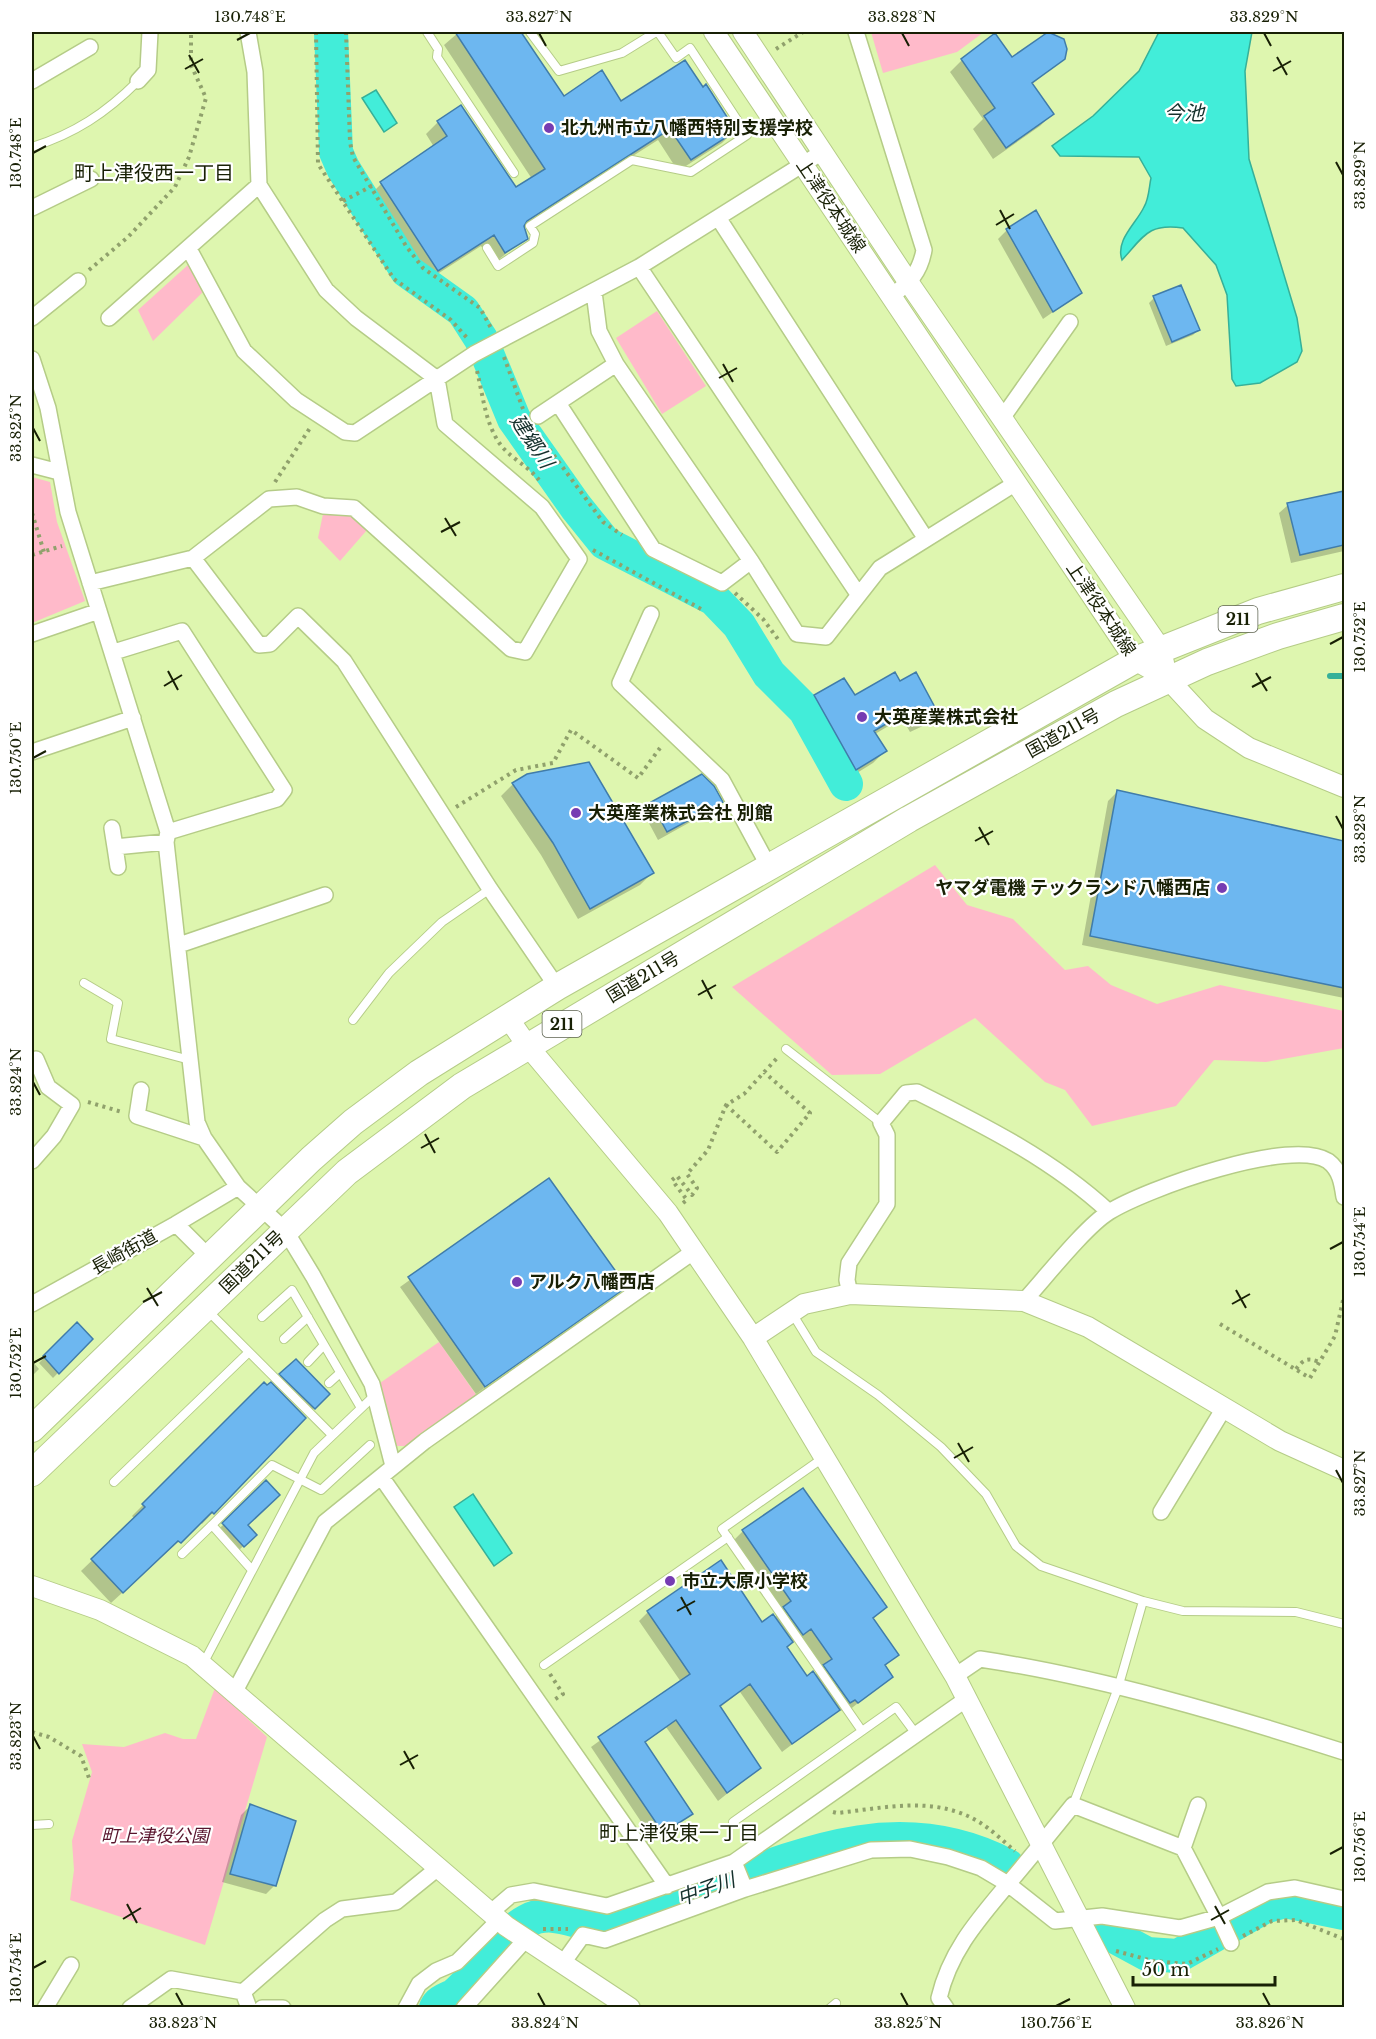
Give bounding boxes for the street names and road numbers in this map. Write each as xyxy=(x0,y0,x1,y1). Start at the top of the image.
street label: 上津役本城線 xyxy=(792,155,870,257)
street label: 上津役本城線 xyxy=(1062,558,1140,660)
road number: 211 xyxy=(1218,606,1258,632)
street label: 国道211号 xyxy=(1022,704,1104,762)
street label: 国道211号 xyxy=(603,947,683,1007)
road number: 211 xyxy=(542,1011,582,1037)
street label: 長崎街道 xyxy=(87,1225,161,1279)
street label: 国道211号 xyxy=(215,1226,289,1298)

